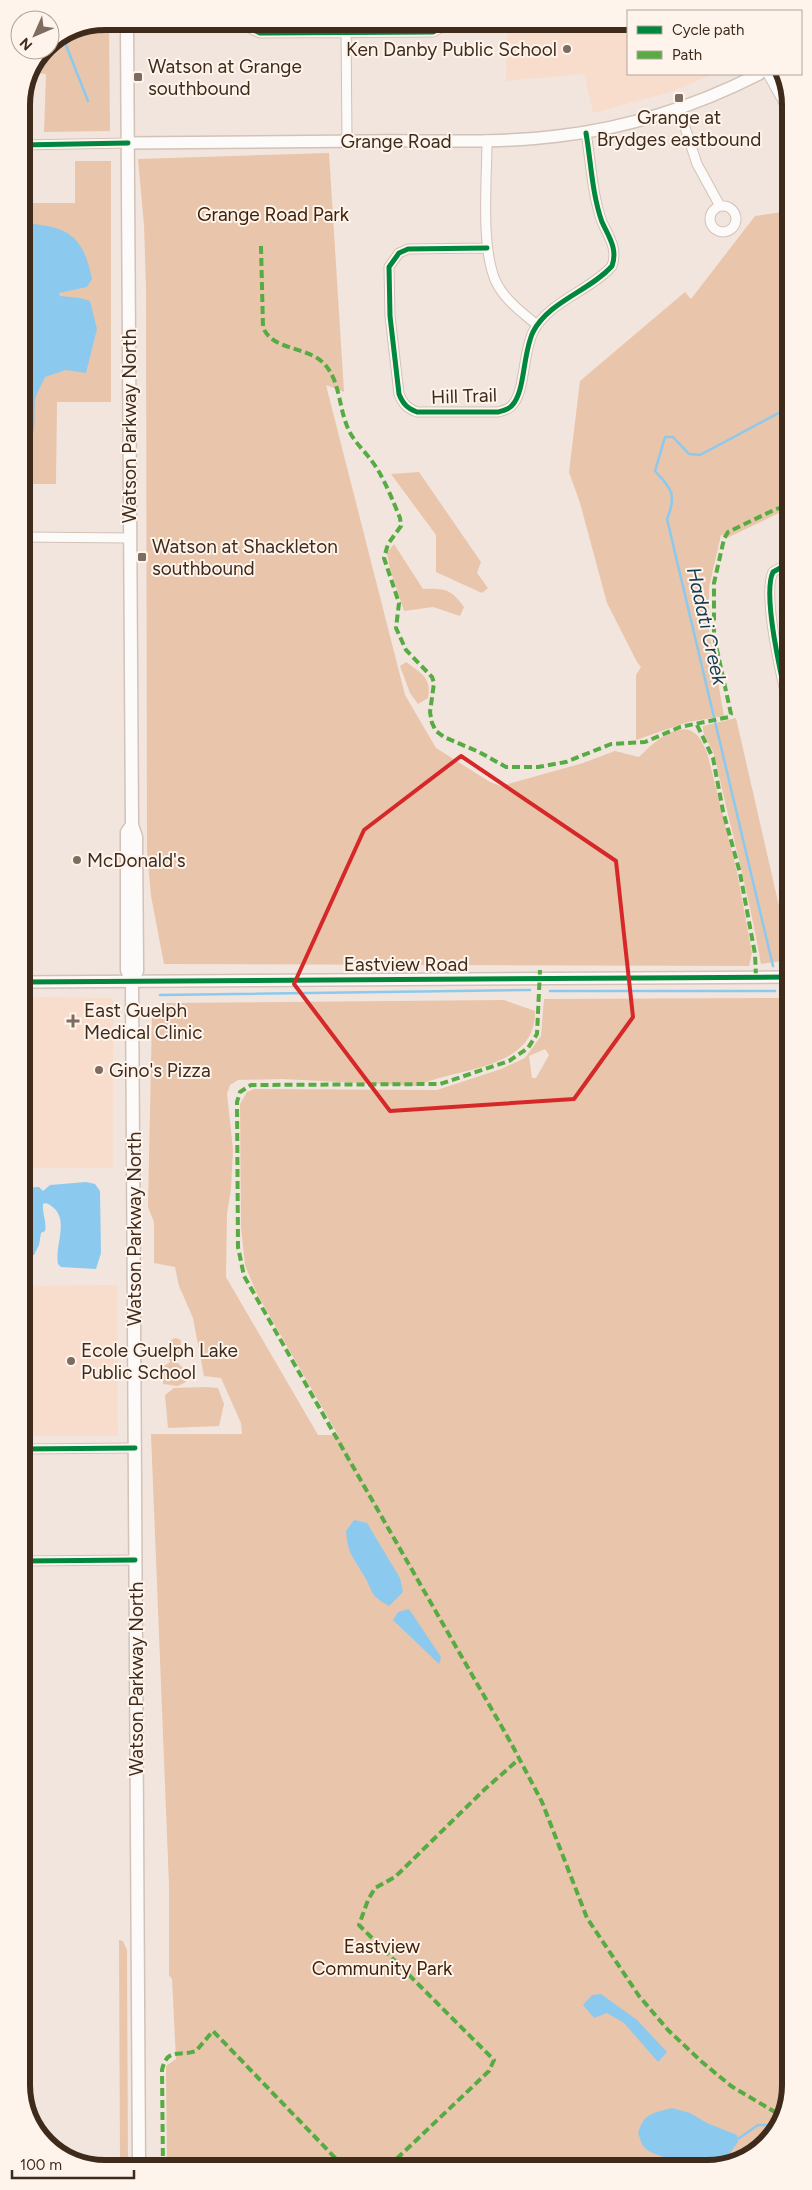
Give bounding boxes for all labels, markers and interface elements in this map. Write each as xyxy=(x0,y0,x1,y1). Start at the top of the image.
north arrow xyxy=(10,10,60,60)
legend xyxy=(627,10,802,75)
text: Cycle path xyxy=(672,21,744,39)
text: N xyxy=(16,34,36,54)
place label: Ken Danby Public School xyxy=(346,38,557,61)
marker: Ken Danby Public School xyxy=(561,43,573,55)
text: Path xyxy=(672,46,702,64)
place label: Watson at Grange southbound xyxy=(148,55,302,100)
marker: Watson at Grange southbound xyxy=(132,71,144,83)
marker: Grange at Brydges eastbound xyxy=(673,92,685,104)
place label: Grange at Brydges eastbound xyxy=(597,106,761,151)
street label: Grange Road xyxy=(340,130,452,153)
park label: Grange Road Park xyxy=(197,203,350,226)
street label: Watson Parkway North xyxy=(118,329,141,523)
street label: Hill Trail xyxy=(431,383,497,409)
place label: Watson at Shackleton southbound xyxy=(152,535,338,580)
marker: Watson at Shackleton southbound xyxy=(136,551,148,563)
water label: Hadati Creek xyxy=(682,565,733,689)
place label: McDonald's xyxy=(87,849,186,872)
marker: McDonald's xyxy=(71,854,83,866)
street label: Eastview Road xyxy=(344,953,468,976)
place label: East Guelph Medical Clinic xyxy=(84,999,202,1044)
marker: East Guelph Medical Clinic xyxy=(66,1014,80,1028)
place label: Gino's Pizza xyxy=(109,1059,211,1082)
marker: Gino's Pizza xyxy=(93,1064,105,1076)
street label: Watson Parkway North xyxy=(123,1132,146,1326)
place label: Ecole Guelph Lake Public School xyxy=(81,1339,238,1384)
marker: Ecole Guelph Lake Public School xyxy=(65,1355,77,1367)
street label: Watson Parkway North xyxy=(125,1582,148,1776)
park label: Eastview Community Park xyxy=(312,1935,453,1980)
scale bar xyxy=(12,2148,135,2180)
text: 100 m xyxy=(20,2156,62,2174)

